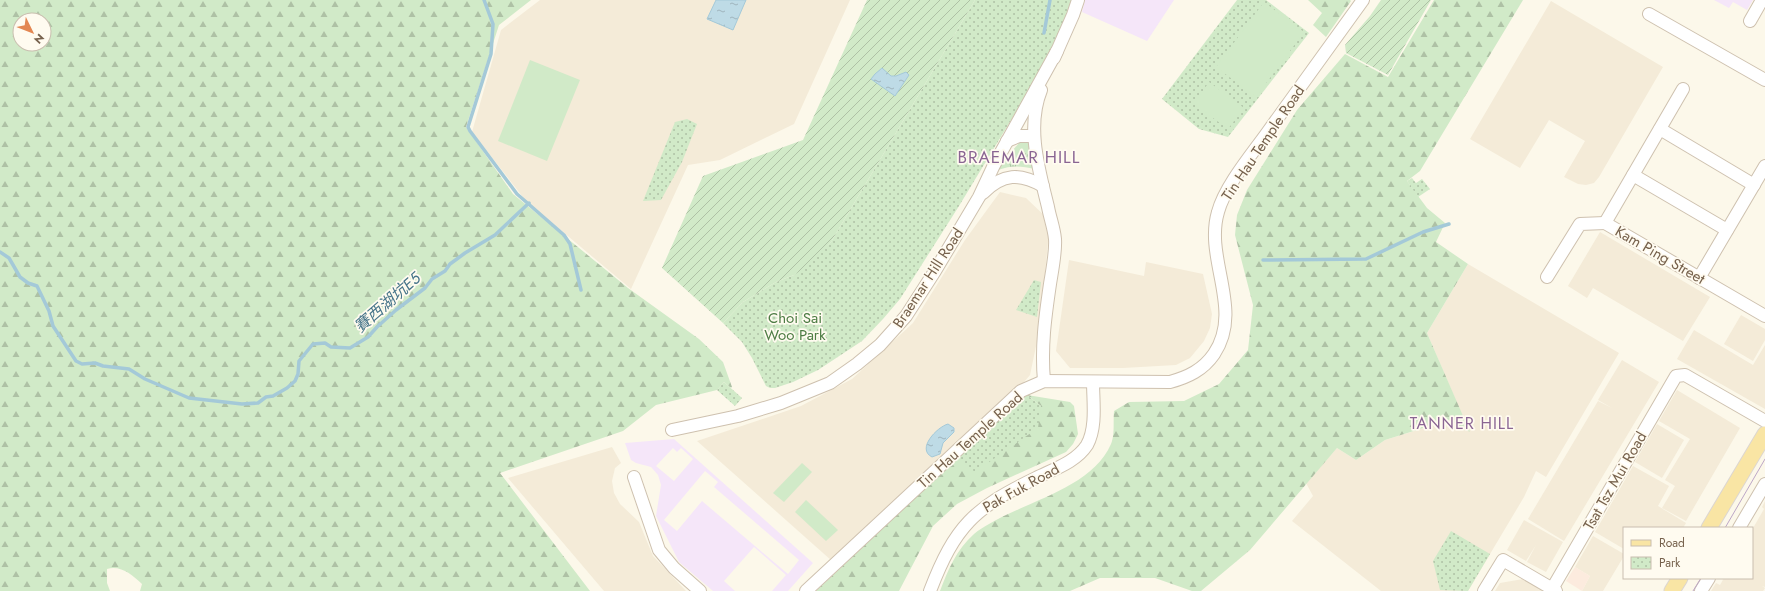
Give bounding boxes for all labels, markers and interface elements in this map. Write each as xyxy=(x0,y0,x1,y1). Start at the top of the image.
north arrow xyxy=(12,12,52,52)
text: N xyxy=(30,30,48,47)
street label: Tin Hau Temple Road xyxy=(1216,81,1310,205)
district label: BRAEMAR HILL xyxy=(958,145,1080,169)
street label: Kam Ping Street xyxy=(1611,220,1709,290)
street label: Braemar Hill Road xyxy=(887,224,969,332)
water label: 賽西湖坑E5 xyxy=(349,266,426,338)
park label: Choi Sai Woo Park xyxy=(764,307,826,346)
street label: Tin Hau Temple Road xyxy=(912,387,1028,493)
district label: TANNER HILL xyxy=(1410,412,1514,435)
street label: Tsat Tsz Mui Road xyxy=(1578,428,1652,534)
street label: Pak Fuk Road xyxy=(979,458,1063,518)
legend xyxy=(1623,527,1753,579)
text: Road xyxy=(1659,534,1685,552)
text: Park xyxy=(1659,554,1681,572)

